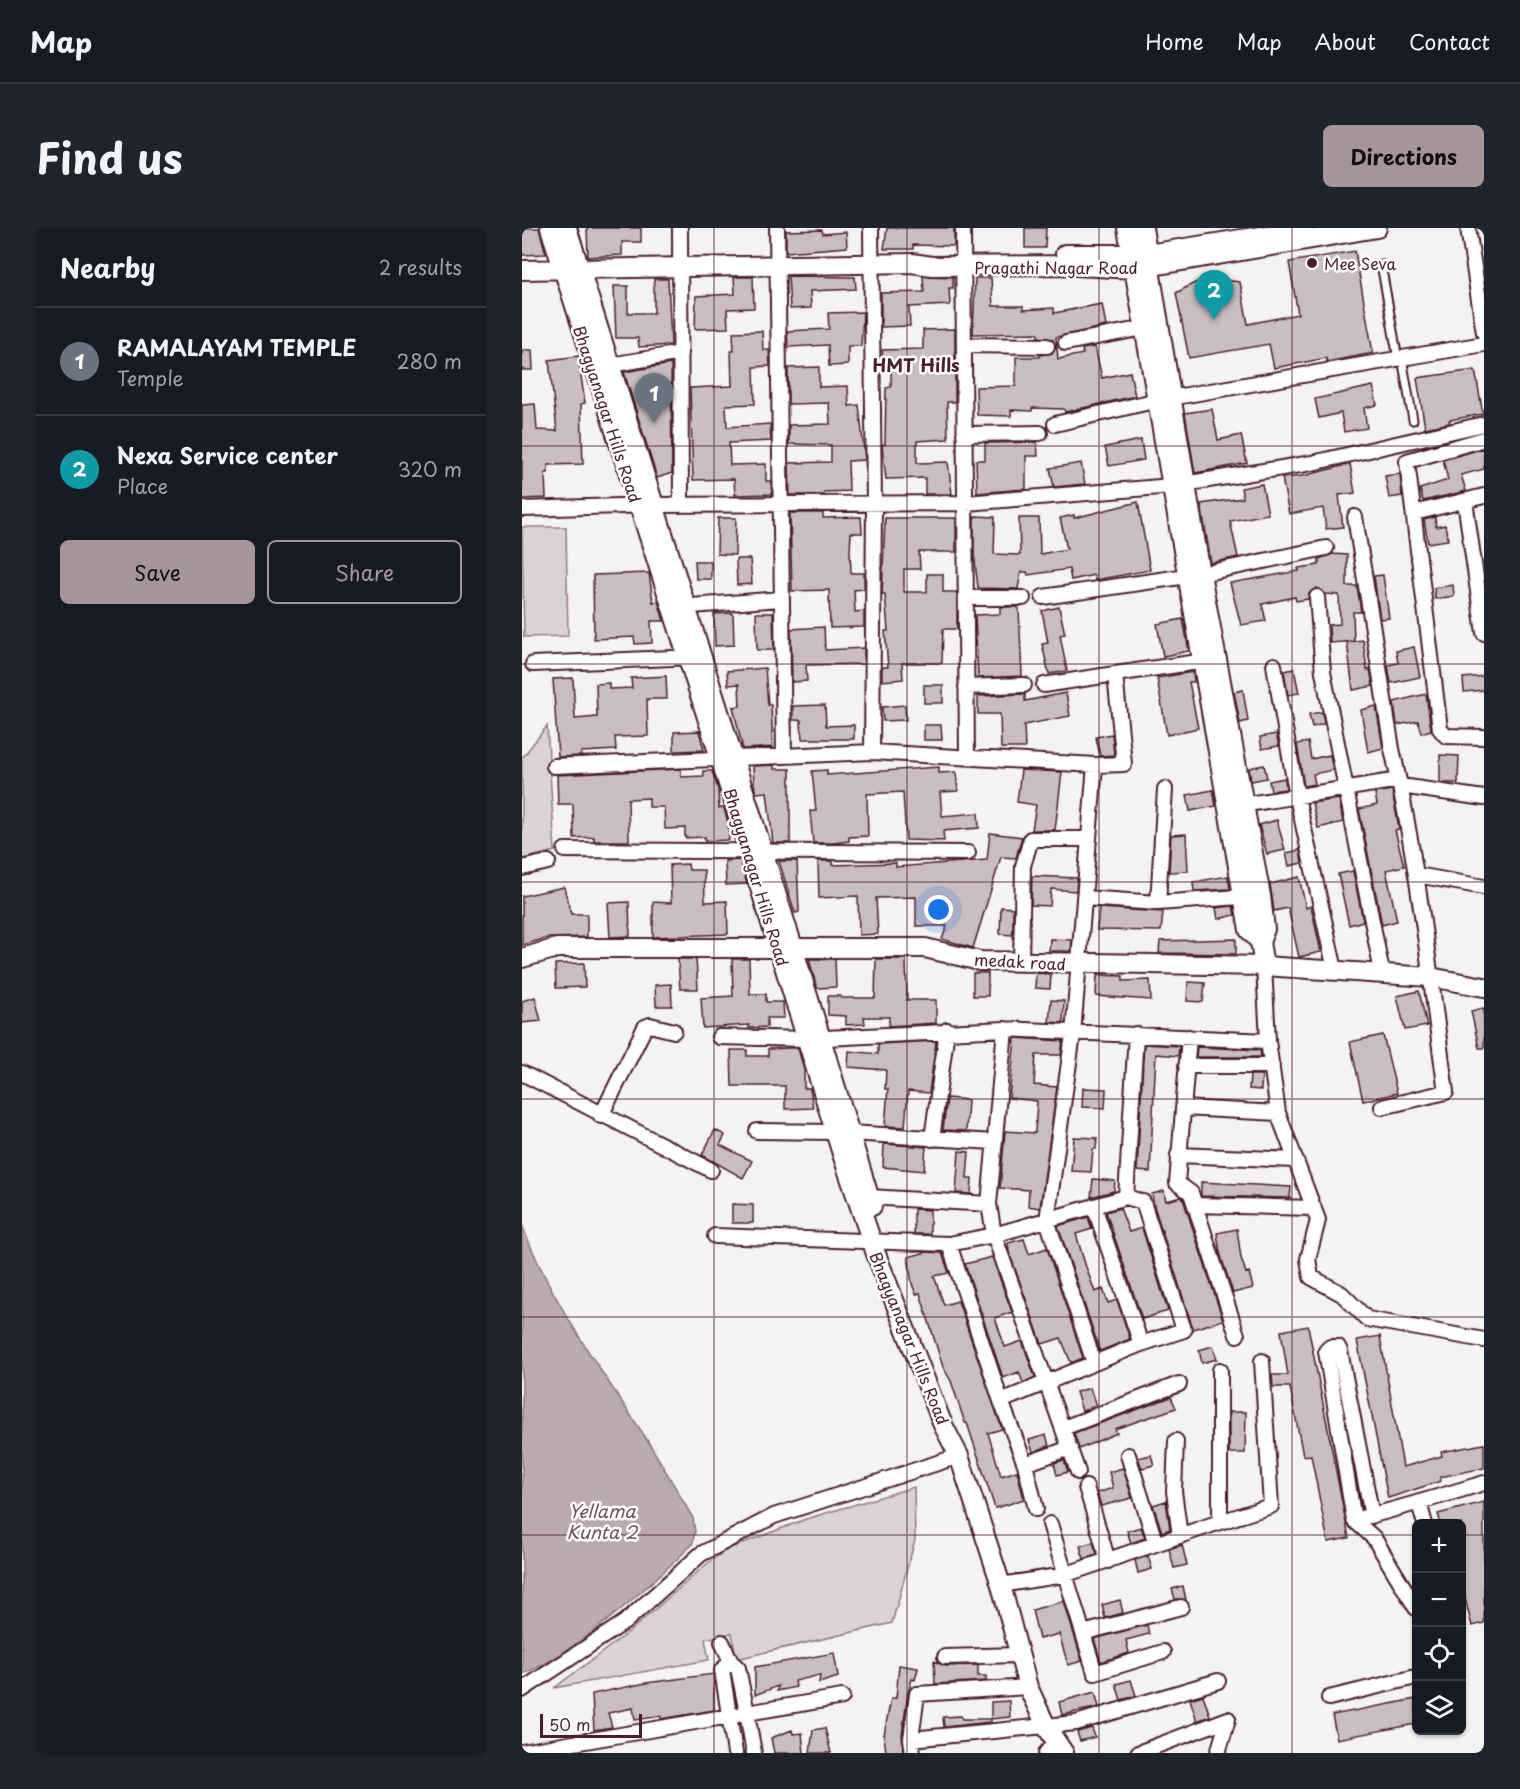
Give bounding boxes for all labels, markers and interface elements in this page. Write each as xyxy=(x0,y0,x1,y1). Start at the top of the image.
text: Map xyxy=(30,20,92,63)
text: Home xyxy=(1145,25,1204,57)
text: Map xyxy=(1237,25,1282,57)
text: About xyxy=(1315,25,1376,57)
text: Contact xyxy=(1409,25,1490,57)
text: Find us xyxy=(36,125,183,188)
button: Directions xyxy=(1323,125,1484,187)
text: Nearby xyxy=(60,248,155,287)
place label: Mee Seva xyxy=(1324,251,1397,275)
text: 2 results xyxy=(379,252,462,282)
street label: Pragathi Nagar Road xyxy=(974,255,1138,279)
marker: Mee Seva xyxy=(1305,256,1319,270)
pin: 2 xyxy=(1194,270,1234,320)
street label: Bhagyanagar Hills Road xyxy=(568,322,648,506)
text: RAMALAYAM TEMPLE xyxy=(117,330,356,363)
text: 1 xyxy=(75,346,84,376)
text: 280 m xyxy=(397,346,462,376)
district label: HMT Hills xyxy=(872,351,960,378)
text: Temple xyxy=(117,363,184,393)
pin: 1 xyxy=(634,374,674,423)
text: Nexa Service center xyxy=(117,438,338,471)
text: 2 xyxy=(72,454,87,484)
text: 320 m xyxy=(398,454,462,484)
text: Place xyxy=(117,471,168,501)
button: Save xyxy=(60,540,255,604)
button: Share xyxy=(267,540,462,604)
street label: Bhagyanagar Hills Road xyxy=(719,785,795,969)
your location xyxy=(924,895,953,924)
street label: medak road xyxy=(973,947,1067,975)
street label: Bhagyanagar Hills Road xyxy=(864,1248,956,1428)
water label: Yellama Kunta 2 xyxy=(566,1497,639,1545)
map controls xyxy=(1412,1519,1466,1735)
button: + xyxy=(1412,1519,1466,1573)
button: − xyxy=(1412,1573,1466,1627)
button: locate xyxy=(1412,1627,1466,1681)
button: layers xyxy=(1412,1681,1466,1735)
scale bar xyxy=(540,1711,642,1738)
text: 50 m xyxy=(549,1712,590,1736)

